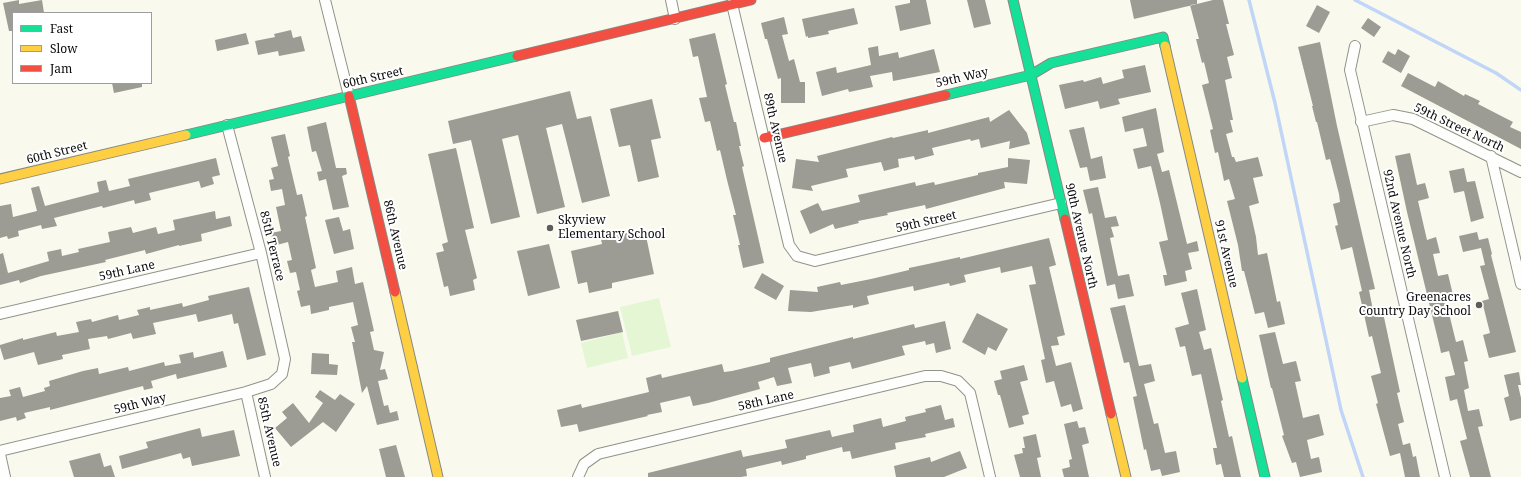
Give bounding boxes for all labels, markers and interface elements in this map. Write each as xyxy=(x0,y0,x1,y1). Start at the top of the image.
legend xyxy=(12,12,152,84)
text: Fast xyxy=(50,20,73,37)
text: Slow xyxy=(50,40,78,57)
text: Jam xyxy=(50,60,72,77)
street label: 60th Street xyxy=(341,64,405,92)
street label: 59th Way xyxy=(934,65,990,91)
street label: 89th Avenue xyxy=(760,92,790,164)
street label: 59th Street North xyxy=(1411,101,1507,155)
street label: 60th Street xyxy=(25,139,89,167)
street label: 92nd Avenue North xyxy=(1379,168,1419,280)
street label: 90th Avenue North xyxy=(1062,182,1100,290)
street label: 86th Avenue xyxy=(380,199,410,271)
street label: 59th Street xyxy=(894,208,958,236)
street label: 85th Terrace xyxy=(256,209,288,283)
place label: Skyview Elementary School xyxy=(558,214,665,242)
street label: 91st Avenue xyxy=(1211,219,1241,289)
marker: Skyview Elementary School xyxy=(545,223,555,233)
street label: 59th Lane xyxy=(98,258,156,284)
place label: Greenacres Country Day School xyxy=(1359,291,1471,319)
marker: Greenacres Country Day School xyxy=(1474,300,1484,310)
street label: 58th Lane xyxy=(737,388,795,414)
street label: 59th Way xyxy=(112,391,168,417)
street label: 85th Avenue xyxy=(254,396,284,468)

